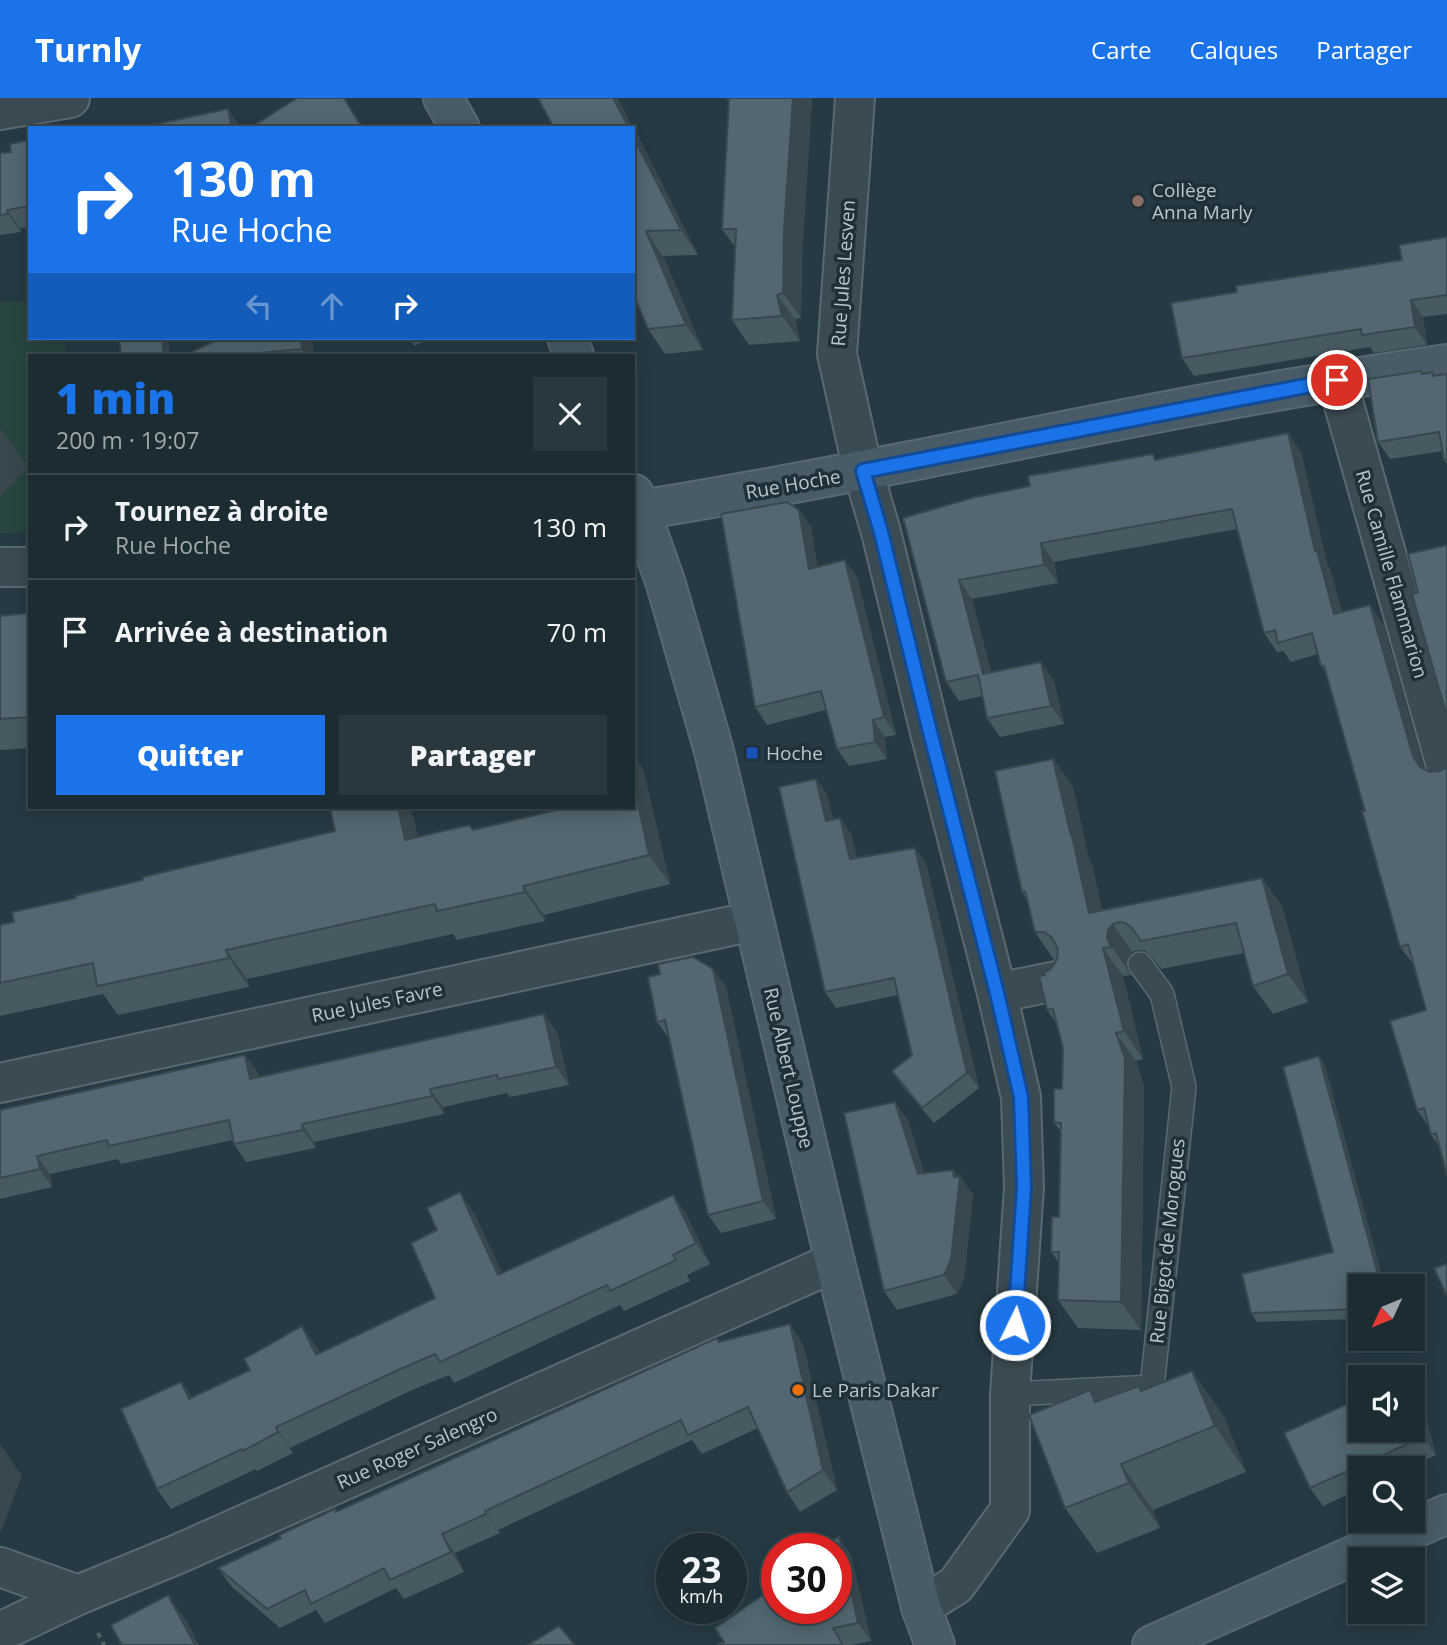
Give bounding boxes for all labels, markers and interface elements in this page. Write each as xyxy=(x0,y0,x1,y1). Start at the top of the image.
text: Turnly xyxy=(35,27,141,72)
text: Carte xyxy=(1091,33,1151,66)
text: Calques xyxy=(1189,33,1278,66)
text: Partager xyxy=(1316,33,1412,66)
text: 130 m xyxy=(171,145,316,211)
icon: right xyxy=(56,154,147,245)
place label: Collège Anna Marly xyxy=(1152,177,1253,225)
marker: Collège Anna Marly xyxy=(1130,193,1146,209)
street label: Rue Jules Lesven xyxy=(825,199,861,347)
text: Rue Hoche xyxy=(171,208,332,251)
icon: left xyxy=(240,287,278,325)
icon: ahead xyxy=(313,287,351,325)
icon: right xyxy=(386,287,424,325)
pin xyxy=(1307,350,1367,410)
icon: arrive xyxy=(1318,361,1356,399)
text: 1 min xyxy=(56,369,175,426)
button: close xyxy=(533,377,607,451)
text: 200 m · 19:07 xyxy=(56,424,199,456)
street label: Rue Hoche xyxy=(744,463,842,505)
street label: Rue Camille Flammarion xyxy=(1350,467,1434,681)
text: Tournez à droite xyxy=(115,493,328,529)
icon: right xyxy=(56,508,94,546)
text: 130 m xyxy=(532,509,607,545)
text: Rue Hoche xyxy=(115,529,231,561)
icon: arrive xyxy=(56,613,94,651)
text: Arrivée à destination xyxy=(115,614,388,650)
text: 70 m xyxy=(546,614,607,650)
button: Quitter xyxy=(56,715,325,795)
button: Partager xyxy=(339,715,607,795)
place label: Hoche xyxy=(766,740,823,766)
marker: Hoche xyxy=(744,745,760,761)
street label: Rue Jules Favre xyxy=(309,975,445,1029)
street label: Rue Albert Louppe xyxy=(758,985,820,1151)
street label: Rue Bigot de Morogues xyxy=(1143,1137,1191,1345)
north arrow xyxy=(1348,1274,1424,1351)
map controls xyxy=(1348,1274,1425,1624)
position arrow xyxy=(978,1288,1052,1362)
button: sound xyxy=(1348,1365,1425,1442)
place label: Le Paris Dakar xyxy=(812,1377,939,1403)
marker: Le Paris Dakar xyxy=(790,1382,806,1398)
street label: Rue Roger Salengro xyxy=(332,1401,502,1495)
button: search xyxy=(1348,1456,1425,1533)
speed limit sign: 30 xyxy=(761,1533,852,1624)
text: 23 xyxy=(681,1546,722,1593)
button: layers xyxy=(1348,1547,1425,1624)
text: km/h xyxy=(680,1584,723,1608)

